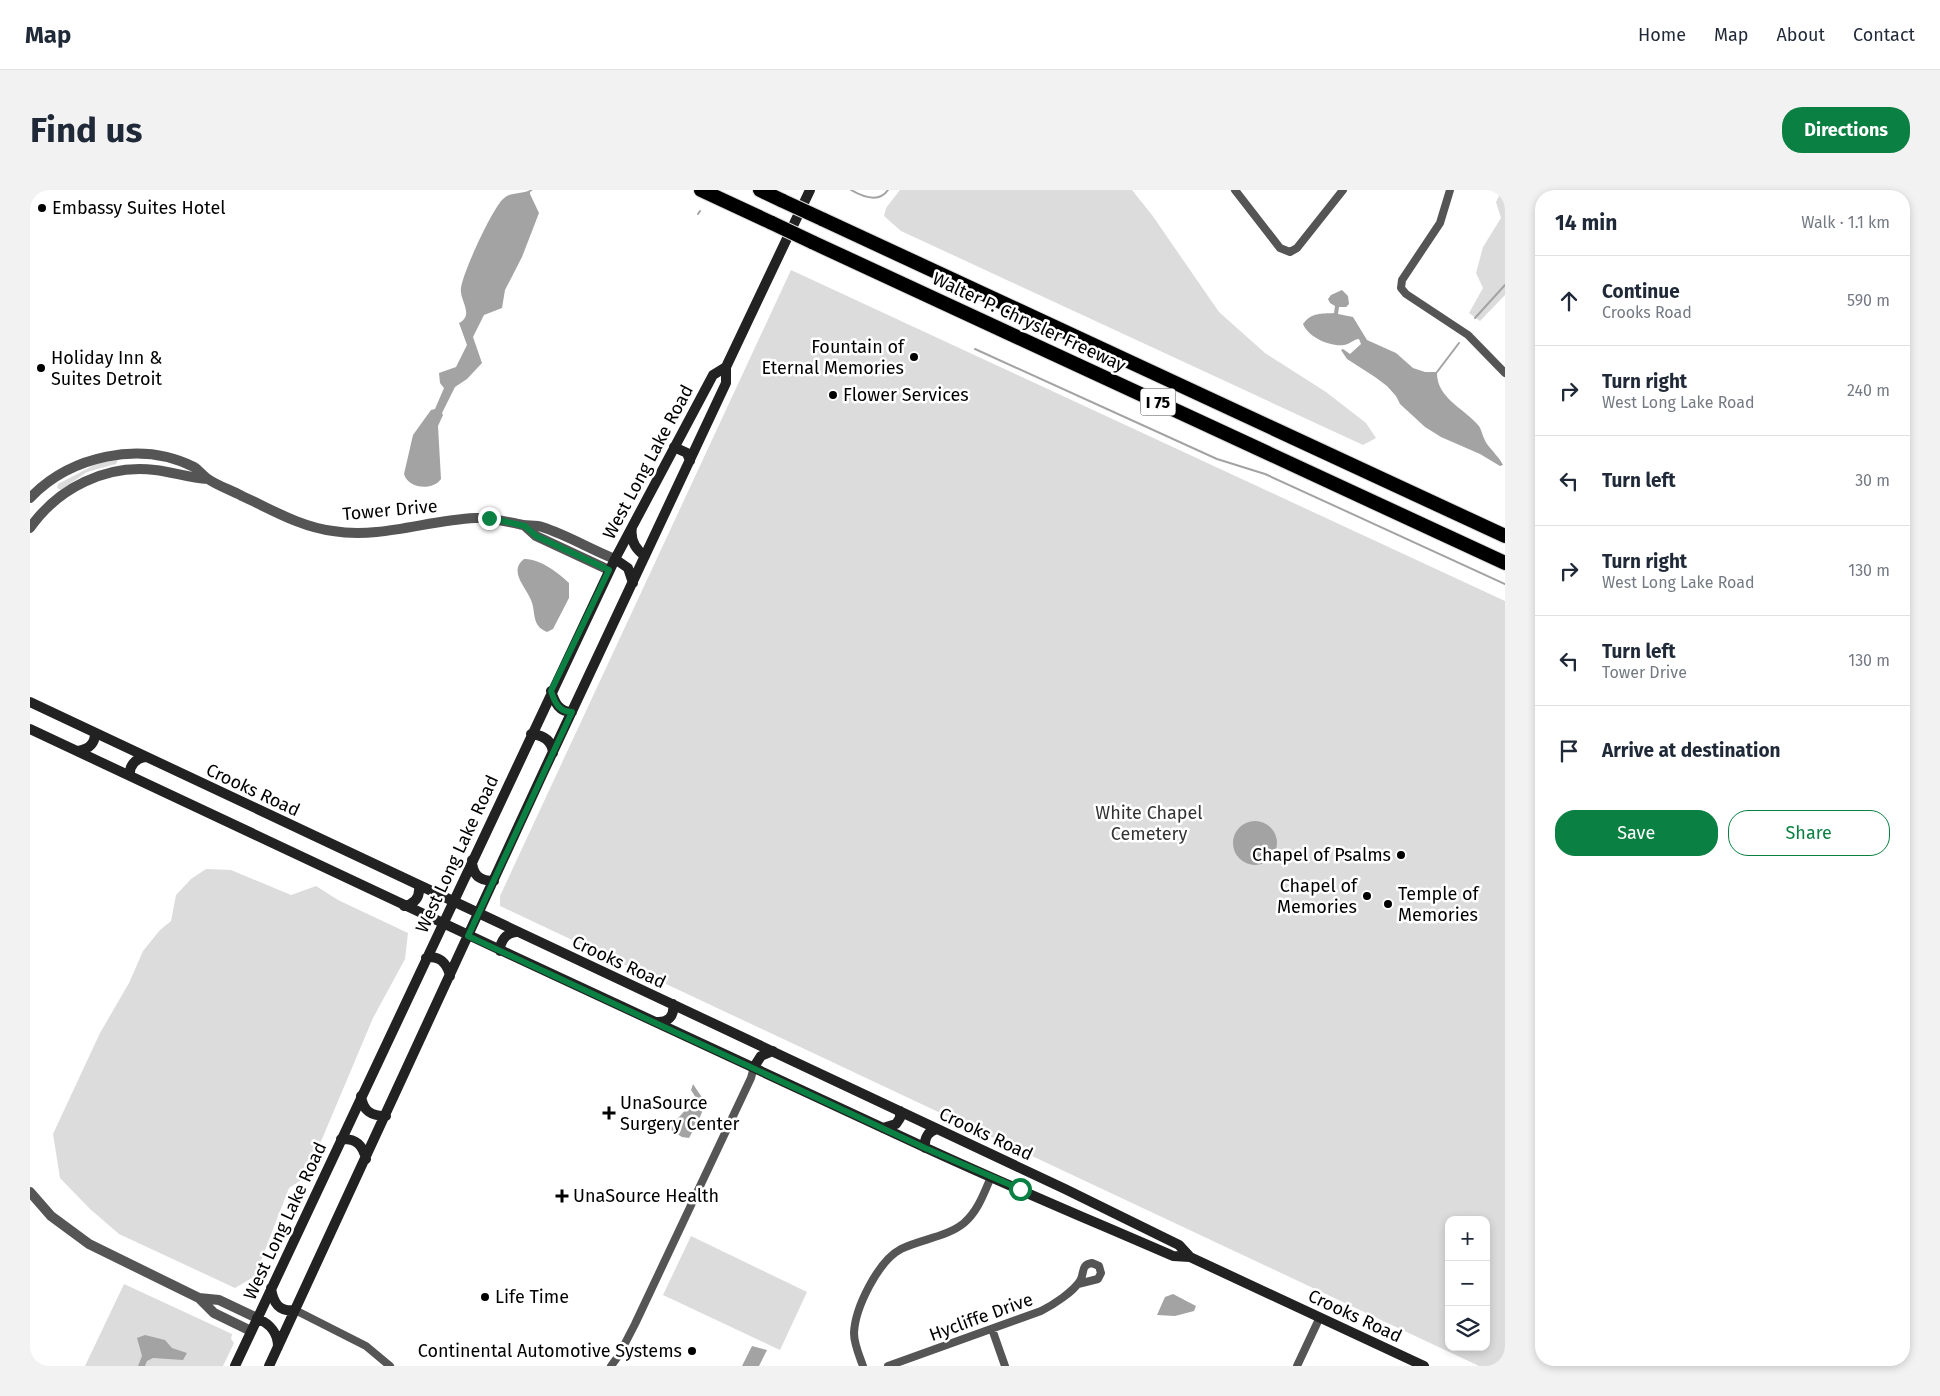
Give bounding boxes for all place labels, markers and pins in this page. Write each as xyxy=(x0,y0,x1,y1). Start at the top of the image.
place label: Embassy Suites Hotel xyxy=(52,197,226,219)
marker: Embassy Suites Hotel xyxy=(36,202,48,214)
place label: Fountain of Eternal Memories xyxy=(761,336,906,379)
place label: Holiday Inn & Suites Detroit xyxy=(51,347,162,390)
marker: Fountain of Eternal Memories xyxy=(908,351,920,363)
marker: Holiday Inn & Suites Detroit xyxy=(35,362,47,374)
place label: Flower Services xyxy=(843,384,969,406)
marker: Flower Services xyxy=(827,389,839,401)
place label: Chapel of Psalms xyxy=(1252,844,1391,866)
marker: Chapel of Psalms xyxy=(1395,849,1407,861)
place label: Chapel of Memories xyxy=(1277,875,1359,918)
place label: Temple of Memories xyxy=(1398,883,1481,926)
marker: Chapel of Memories xyxy=(1361,890,1373,902)
marker: Temple of Memories xyxy=(1382,898,1394,910)
place label: UnaSource Surgery Center xyxy=(620,1092,740,1135)
marker: UnaSource Surgery Center xyxy=(602,1106,616,1120)
place label: UnaSource Health xyxy=(573,1185,719,1207)
marker: UnaSource Health xyxy=(555,1189,569,1203)
place label: Life Time xyxy=(495,1286,569,1308)
marker: Life Time xyxy=(479,1291,491,1303)
place label: Continental Automotive Systems xyxy=(418,1340,682,1362)
marker: Continental Automotive Systems xyxy=(686,1345,698,1357)

